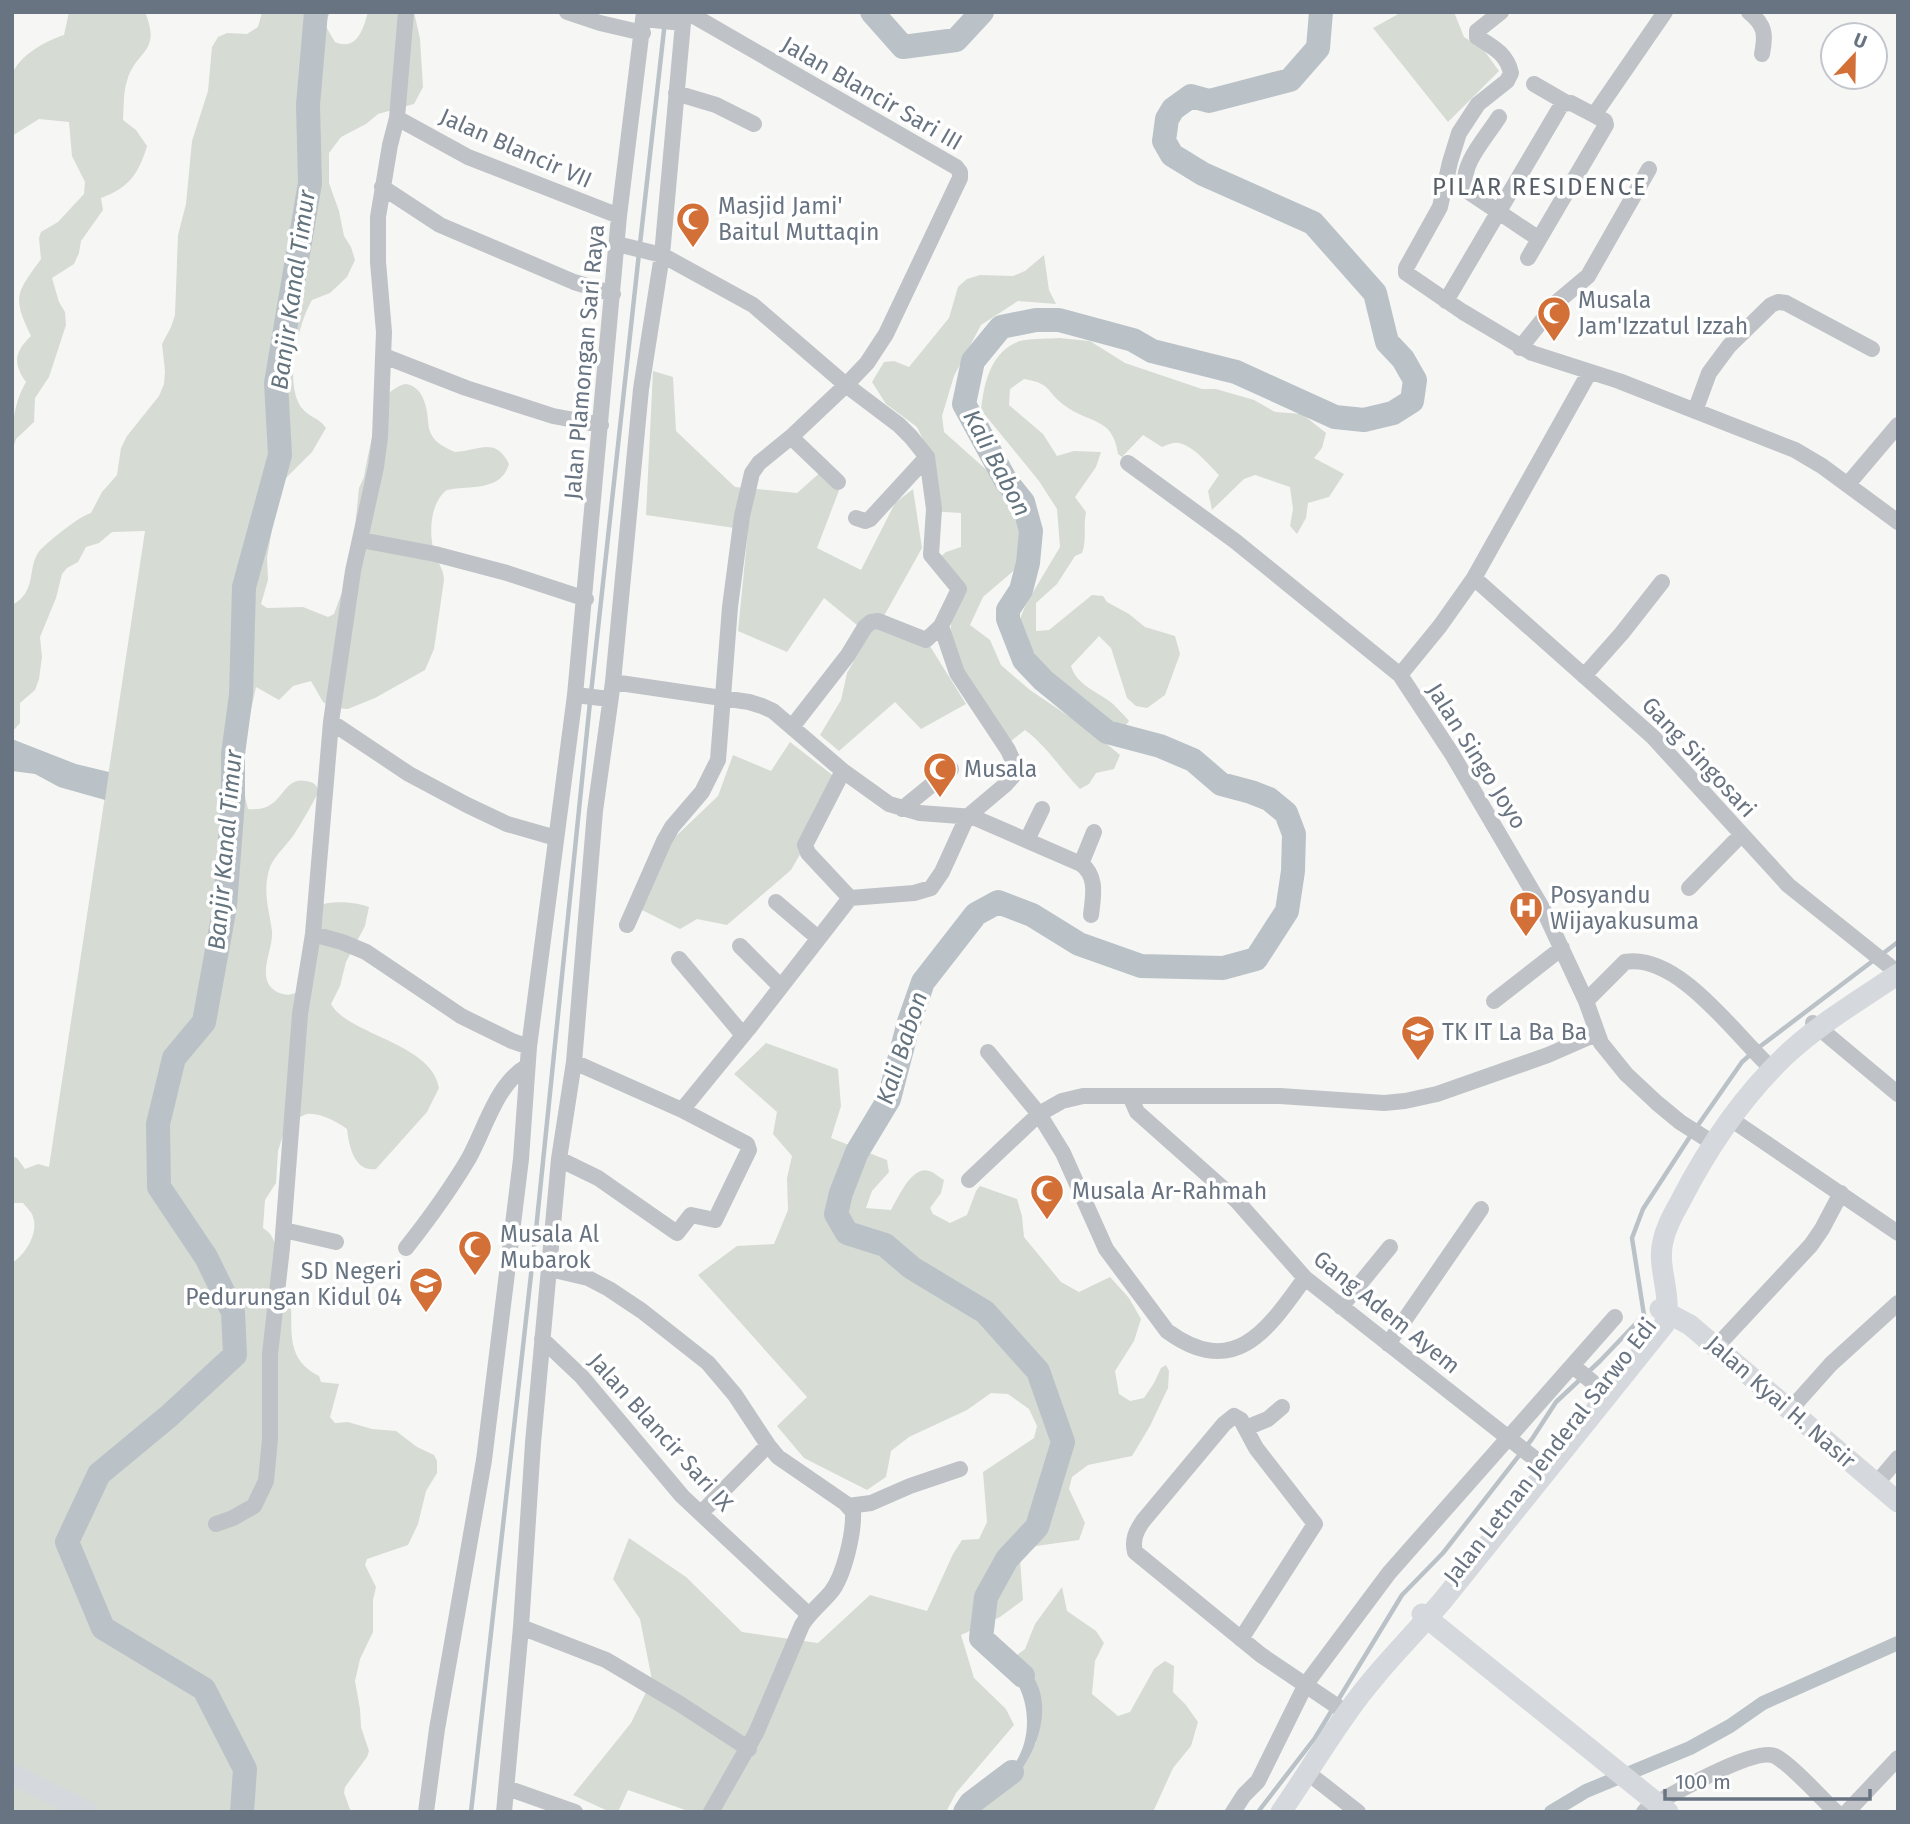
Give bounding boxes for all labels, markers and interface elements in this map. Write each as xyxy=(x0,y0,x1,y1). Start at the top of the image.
north arrow xyxy=(1819,21,1889,91)
text: U xyxy=(1850,28,1870,54)
street label: Jalan Blancir Sari III xyxy=(777,30,967,156)
street label: Jalan Blancir VII xyxy=(436,102,596,194)
district label: PILAR RESIDENCE xyxy=(1432,173,1648,201)
water label: Banjir Kanal Timur xyxy=(265,188,321,392)
place label: Masjid Jami' Baitul Muttaqin xyxy=(718,192,879,246)
mosque icon: Masjid Jami' Baitul Muttaqin xyxy=(674,200,712,249)
street label: Jalan Plamongan Sari Raya xyxy=(558,223,610,501)
place label: Musala Jam'Izzatul Izzah xyxy=(1578,286,1748,340)
mosque icon: Musala Jam'Izzatul Izzah xyxy=(1535,294,1573,343)
water label: Kali Babon xyxy=(957,405,1037,521)
street label: Jalan Singo Joyo xyxy=(1421,678,1533,834)
street label: Gang Singosari xyxy=(1636,691,1762,823)
water label: Banjir Kanal Timur xyxy=(202,748,248,951)
mosque icon: Musala xyxy=(921,750,959,799)
place label: Musala xyxy=(964,755,1037,783)
place label: Posyandu Wijayakusuma xyxy=(1550,881,1699,935)
hospital icon: Posyandu Wijayakusuma xyxy=(1507,889,1545,938)
water label: Kali Babon xyxy=(871,988,933,1108)
school or university icon: TK IT La Ba Ba xyxy=(1399,1013,1437,1062)
place label: TK IT La Ba Ba xyxy=(1442,1018,1587,1046)
mosque icon: Musala Ar-Rahmah xyxy=(1028,1172,1066,1221)
place label: Musala Ar-Rahmah xyxy=(1072,1177,1267,1205)
place label: Musala Al Mubarok xyxy=(500,1220,599,1274)
mosque icon: Musala Al Mubarok xyxy=(456,1228,494,1277)
street label: Gang Adem Ayem xyxy=(1308,1244,1466,1380)
place label: SD Negeri Pedurungan Kidul 04 xyxy=(185,1257,402,1311)
school or university icon: SD Negeri Pedurungan Kidul 04 xyxy=(407,1265,445,1314)
street label: Jalan Letnan Jenderal Sarwo Edi xyxy=(1437,1312,1663,1590)
street label: Jalan Kyai H. Nasir xyxy=(1701,1330,1861,1475)
street label: Jalan Blancir Sari IX xyxy=(583,1347,740,1517)
scale bar xyxy=(1665,1758,1870,1802)
text: 100 m xyxy=(1675,1769,1731,1795)

